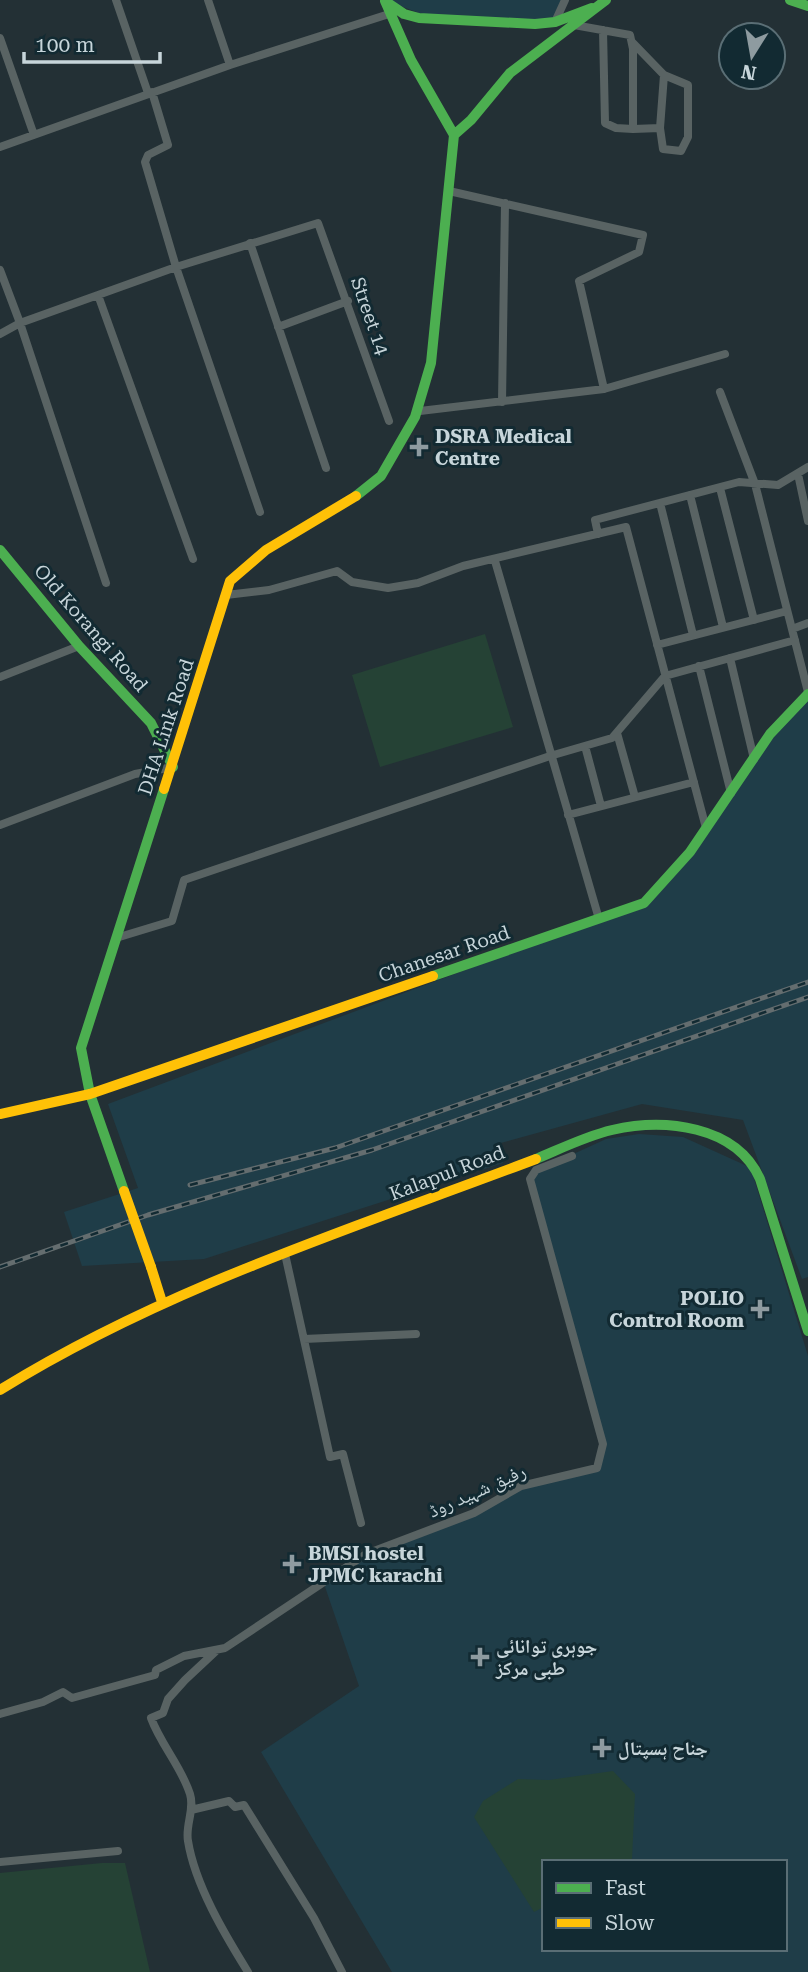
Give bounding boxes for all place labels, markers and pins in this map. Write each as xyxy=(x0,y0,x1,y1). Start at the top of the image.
place label: DSRA Medical Centre xyxy=(435,425,572,470)
marker: DSRA Medical Centre xyxy=(409,437,429,457)
place label: POLIO Control Room xyxy=(609,1287,745,1332)
marker: POLIO Control Room xyxy=(750,1299,770,1319)
place label: BMSI hostel JPMC karachi xyxy=(308,1542,442,1587)
marker: BMSI hostel JPMC karachi xyxy=(282,1554,302,1574)
place label: جوہری توانائی طبی مرکز xyxy=(495,1635,597,1680)
marker: جوہری توانائی طبی مرکز xyxy=(470,1647,490,1667)
place label: جناح ہسپتال xyxy=(618,1737,708,1760)
marker: جناح ہسپتال xyxy=(592,1738,612,1758)

